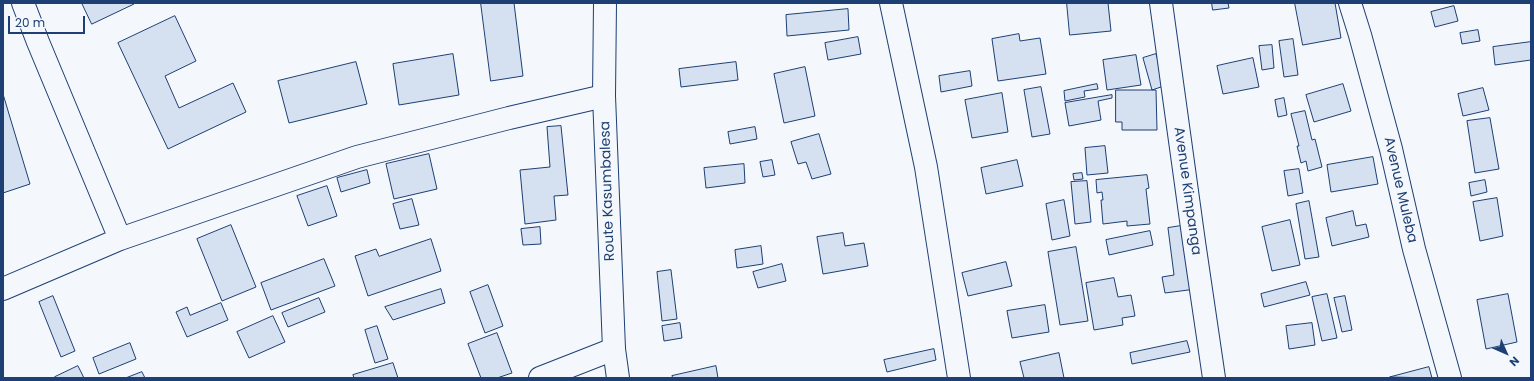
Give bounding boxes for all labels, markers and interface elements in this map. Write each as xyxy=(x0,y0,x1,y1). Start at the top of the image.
scale bar xyxy=(10,8,87,34)
text: 20 m xyxy=(15,14,45,31)
street label: Route Kasumbalesa xyxy=(597,121,619,261)
street label: Avenue Kimpanga xyxy=(1170,126,1204,256)
street label: Avenue Muleba xyxy=(1380,135,1420,245)
north arrow xyxy=(1486,333,1526,373)
text: N xyxy=(1506,353,1523,370)

